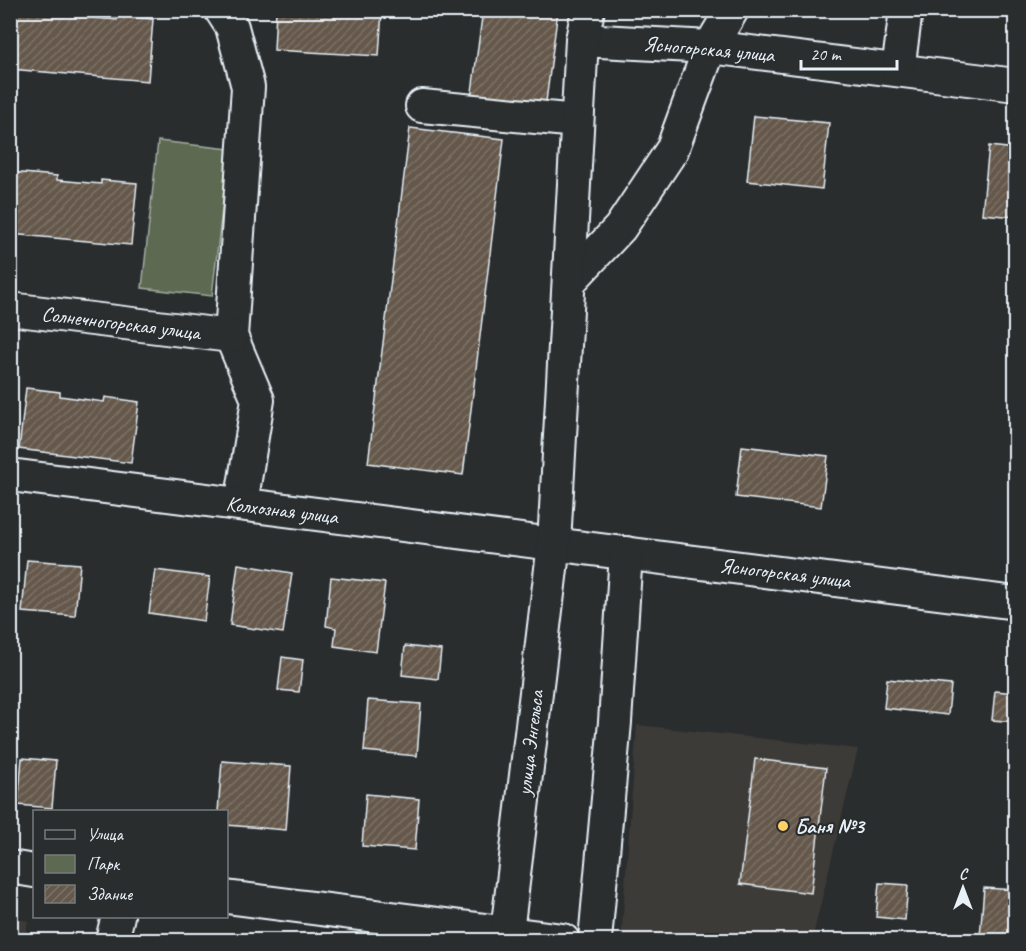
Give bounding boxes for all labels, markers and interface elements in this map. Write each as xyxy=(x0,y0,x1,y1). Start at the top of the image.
street label: Ясногорская улица xyxy=(642,30,777,68)
scale bar xyxy=(801,33,897,71)
text: 20 m xyxy=(810,43,843,65)
street label: Солнечногорская улица xyxy=(40,300,204,346)
street label: Колхозная улица xyxy=(224,490,341,530)
street label: Ясногорская улица xyxy=(718,552,854,594)
street label: улица Энгельса xyxy=(510,687,550,799)
legend xyxy=(33,810,228,918)
place label: Баня №3 xyxy=(795,813,867,839)
marker: Баня №3 xyxy=(776,819,790,833)
text: Улица xyxy=(87,823,124,845)
text: Парк xyxy=(87,853,121,875)
north arrow xyxy=(933,858,993,918)
text: С xyxy=(959,864,969,884)
text: Здание xyxy=(87,883,133,905)

